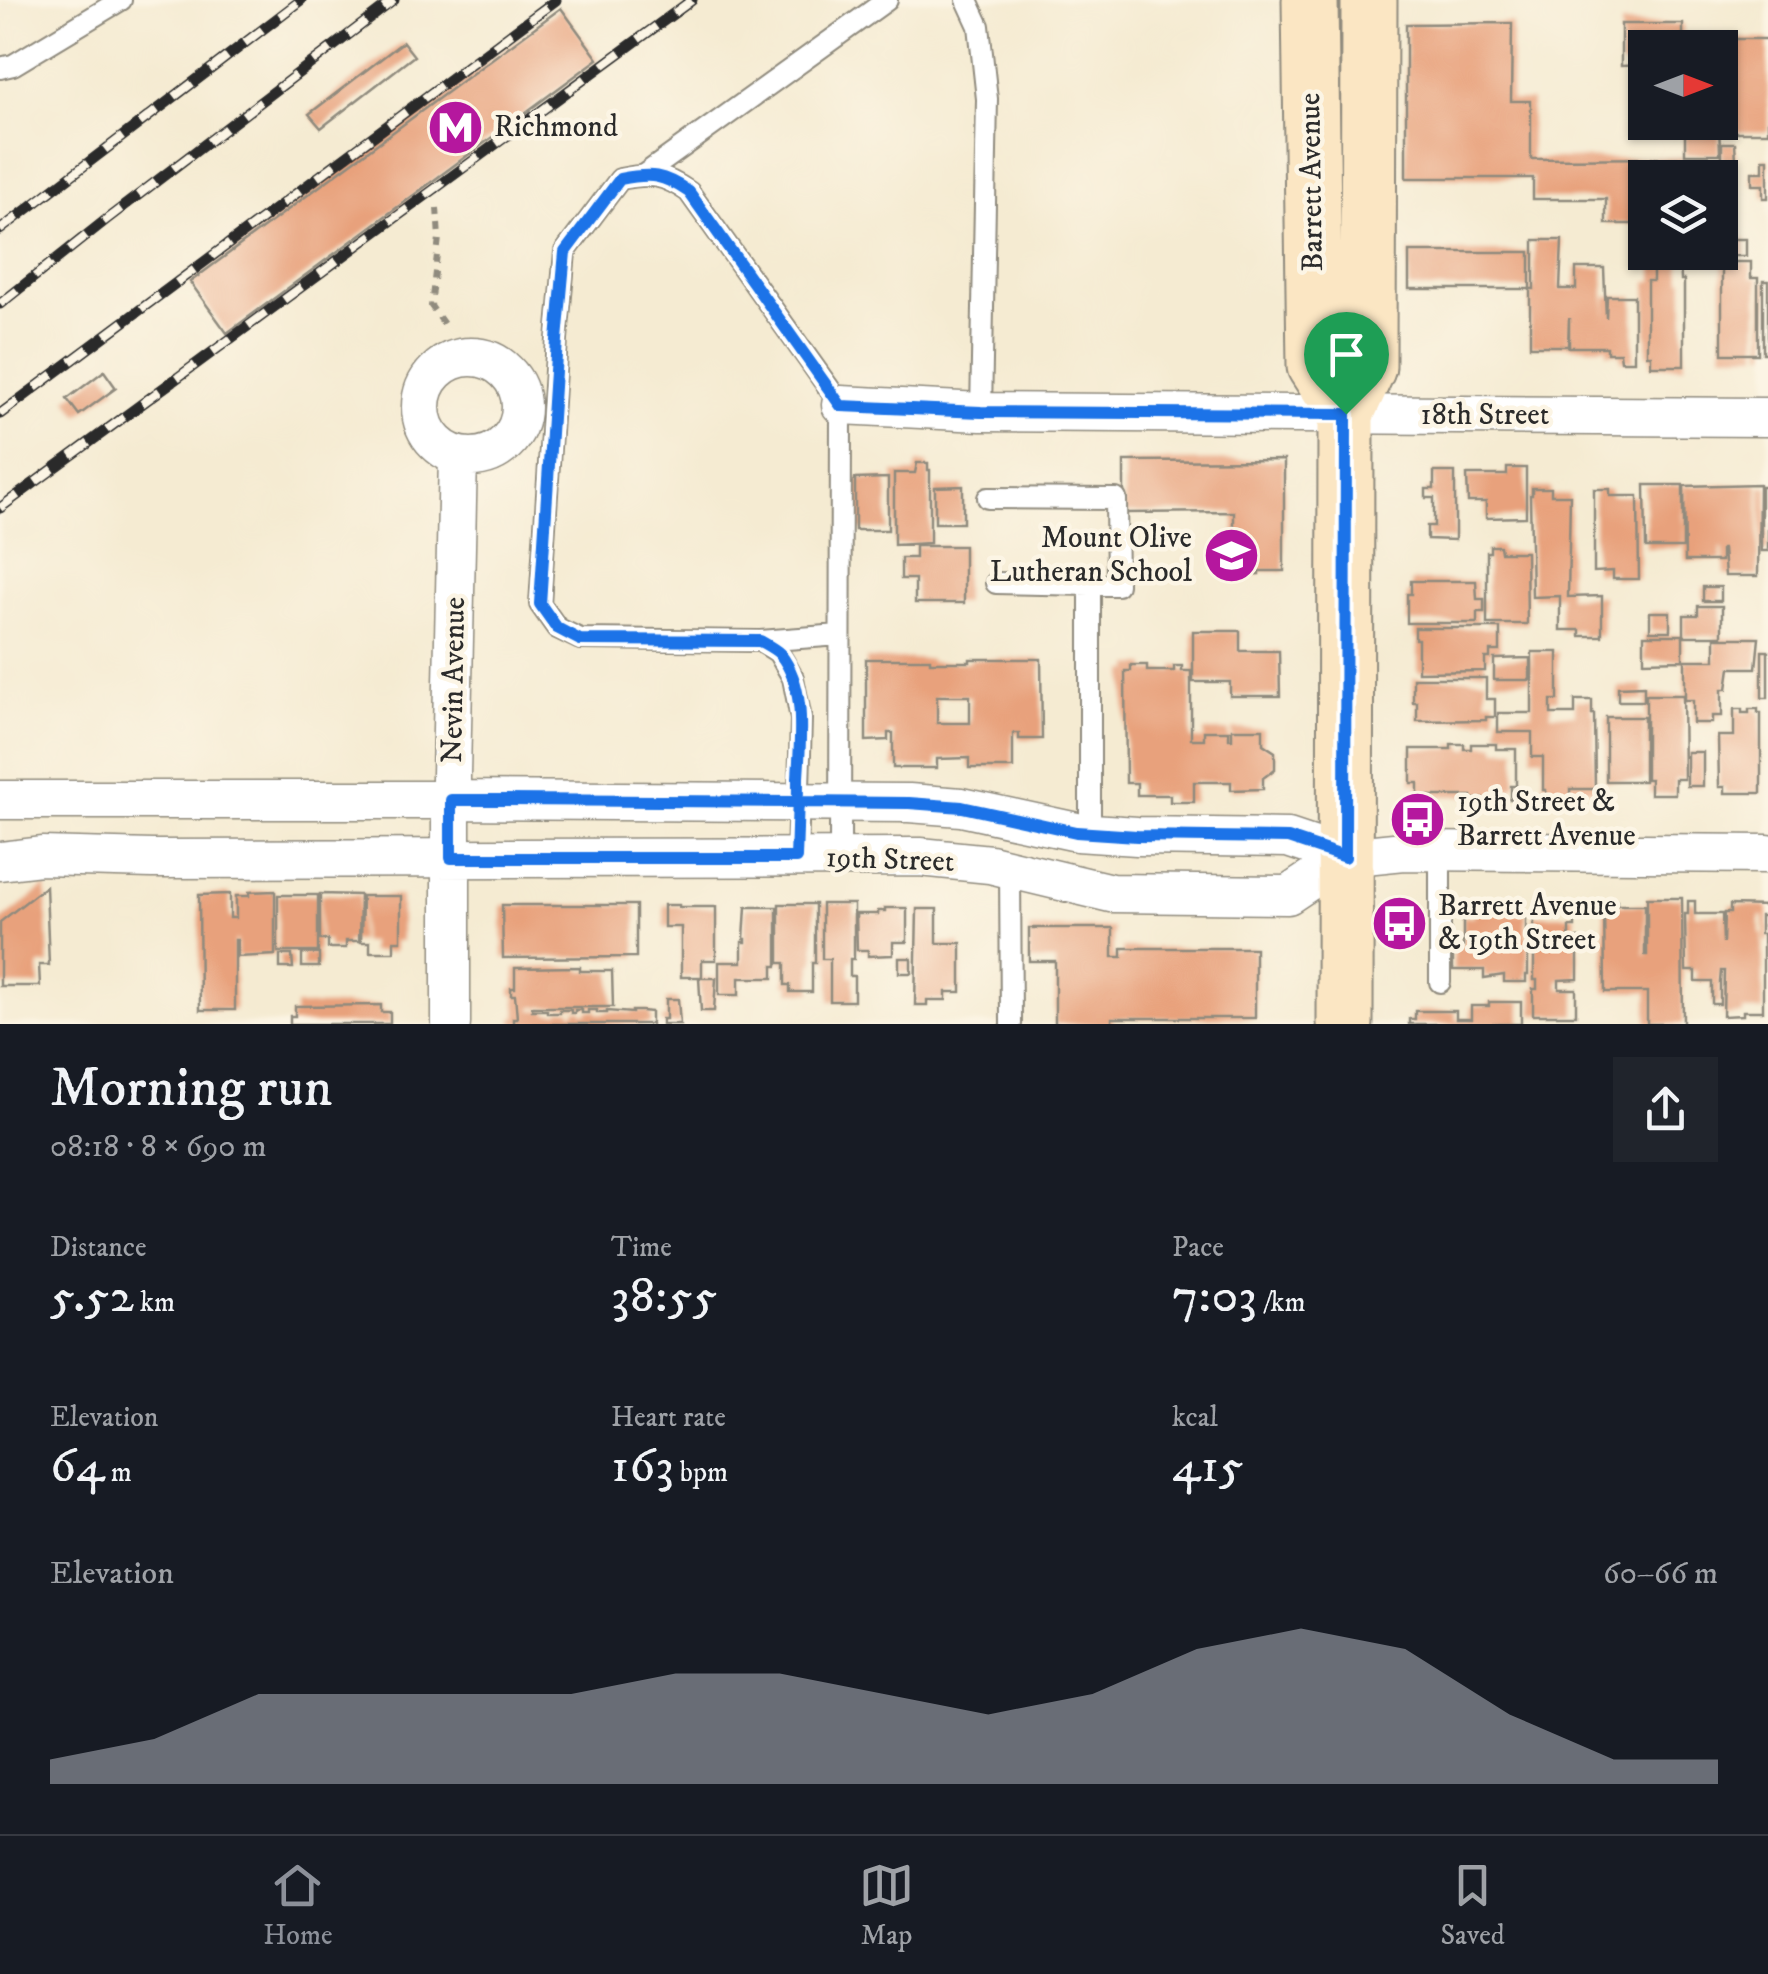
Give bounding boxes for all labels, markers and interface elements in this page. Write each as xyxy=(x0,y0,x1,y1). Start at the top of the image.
north arrow xyxy=(1628,30,1738,140)
map controls xyxy=(1628,30,1738,270)
street label: Barrett Avenue xyxy=(1292,92,1332,272)
metro station icon: Richmond xyxy=(425,97,485,157)
place label: Richmond xyxy=(494,109,618,146)
button: layers xyxy=(1628,160,1738,270)
pin xyxy=(1304,312,1389,415)
icon: arrive xyxy=(1319,327,1374,382)
street label: 18th Street xyxy=(1421,397,1549,434)
place label: Mount Olive Lutheran School xyxy=(990,520,1192,591)
school or university icon: Mount Olive Lutheran School xyxy=(1201,525,1261,585)
street label: Nevin Avenue xyxy=(434,597,474,763)
place label: 19th Street & Barrett Avenue xyxy=(1457,784,1636,855)
bus stop icon: 19th Street & Barrett Avenue xyxy=(1388,789,1448,849)
street label: 19th Street xyxy=(825,839,955,881)
place label: Barrett Avenue & 19th Street xyxy=(1438,888,1617,959)
bus stop icon: Barrett Avenue & 19th Street xyxy=(1369,893,1429,953)
text: Morning run xyxy=(50,1055,332,1124)
button: share xyxy=(1613,1057,1718,1162)
text: 08:18 · 8 × 690 m xyxy=(50,1127,266,1167)
text: Distance xyxy=(50,1230,146,1265)
text: Time xyxy=(611,1230,672,1265)
text: Pace xyxy=(1172,1230,1224,1265)
text: 5.52 xyxy=(50,1265,134,1328)
text: 38:55 xyxy=(611,1265,717,1328)
text: 7:03 xyxy=(1172,1265,1257,1328)
text: km xyxy=(134,1285,175,1320)
text: /km xyxy=(1257,1285,1305,1320)
text: Elevation xyxy=(50,1400,158,1435)
text: Heart rate xyxy=(611,1400,726,1435)
text: kcal xyxy=(1172,1400,1218,1435)
text: 64 xyxy=(50,1435,105,1498)
text: 163 xyxy=(611,1435,674,1498)
text: 415 xyxy=(1172,1435,1244,1498)
text: m xyxy=(105,1455,132,1490)
text: bpm xyxy=(674,1455,728,1490)
text: Elevation xyxy=(50,1554,174,1594)
text: 60–66 m xyxy=(1603,1554,1718,1594)
tab: Home xyxy=(263,1858,332,1953)
tab: Map xyxy=(859,1858,914,1953)
tab: Saved xyxy=(1440,1858,1505,1953)

